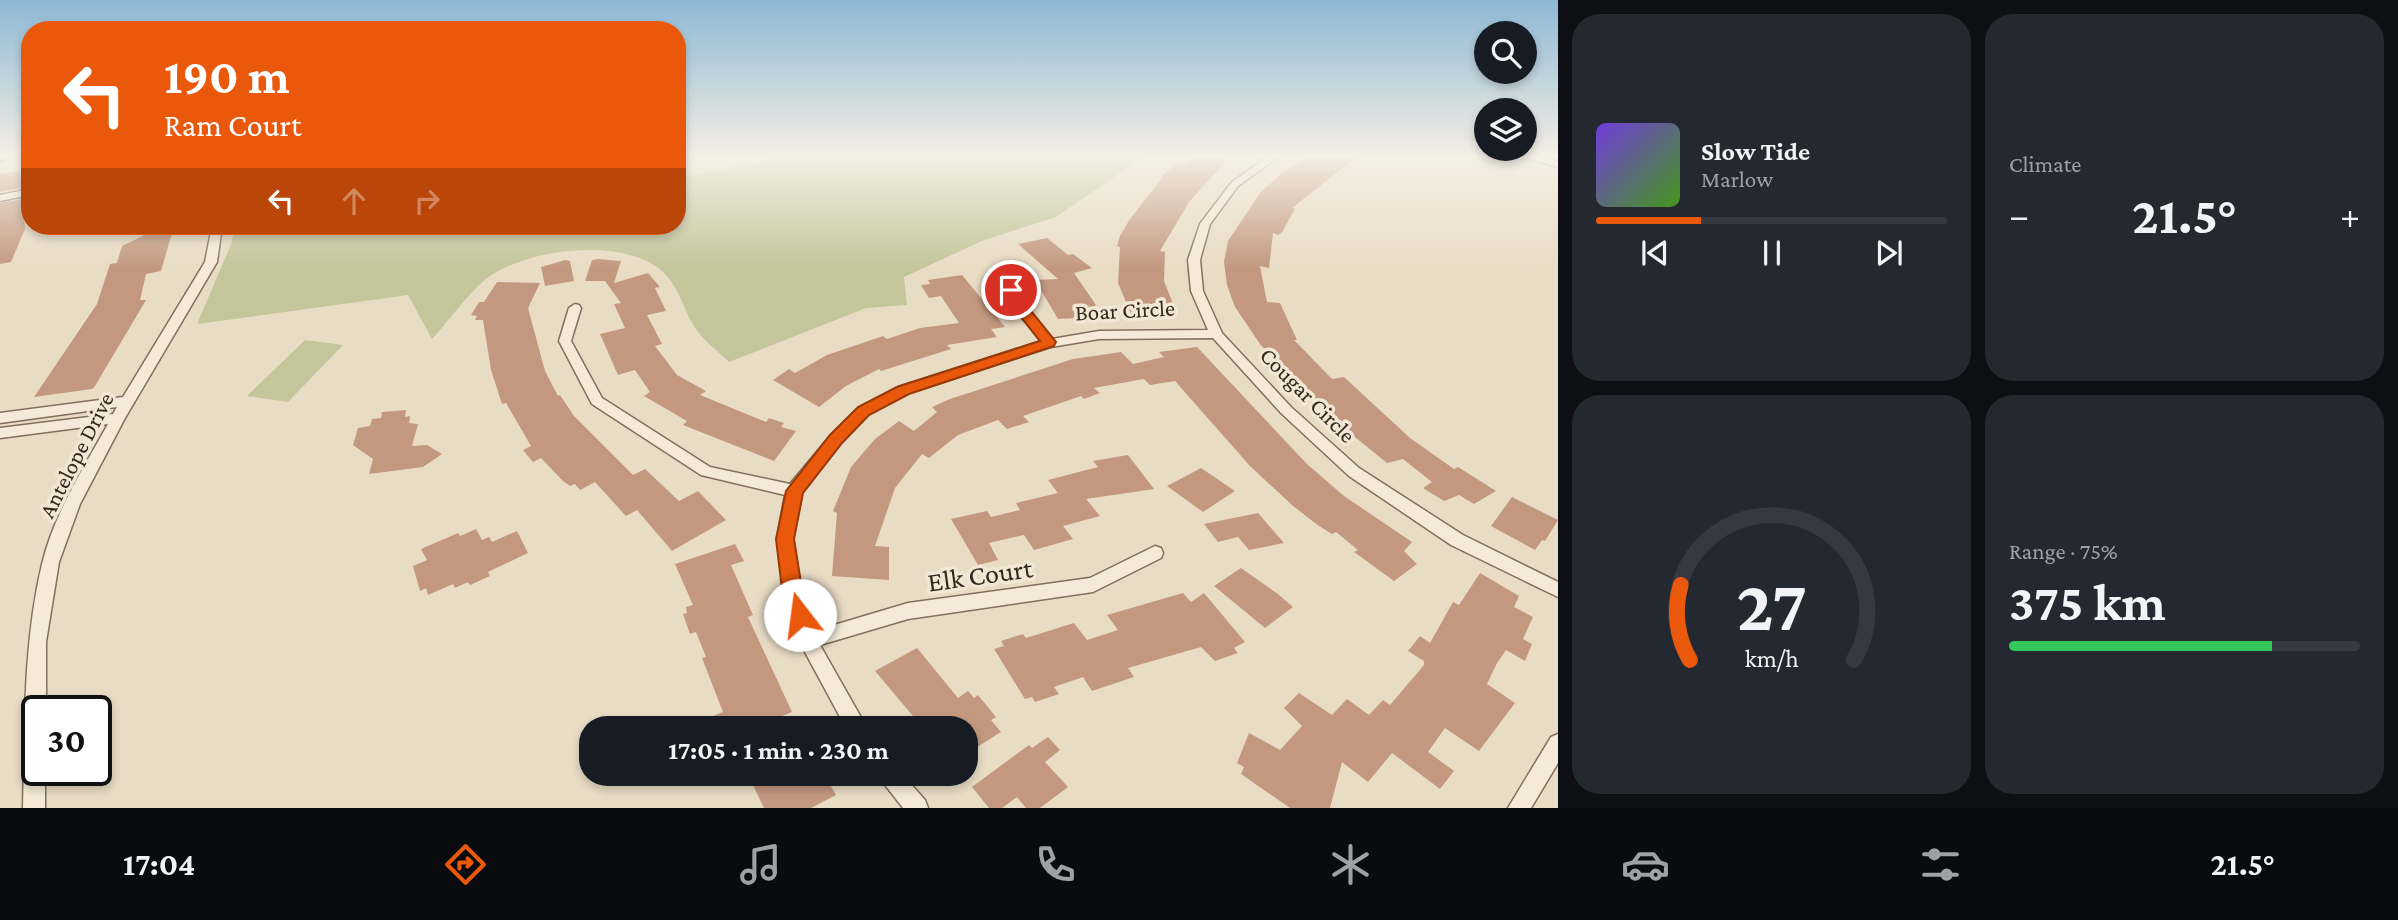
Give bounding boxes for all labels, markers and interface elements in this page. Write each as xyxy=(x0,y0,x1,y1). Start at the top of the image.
map controls xyxy=(1474,21,1537,161)
button: search xyxy=(1474,21,1537,84)
icon: left xyxy=(49,49,140,140)
text: 190 m xyxy=(164,49,290,104)
button: layers xyxy=(1474,98,1537,161)
text: Ram Court xyxy=(164,107,302,143)
text: Slow Tide xyxy=(1701,137,1810,166)
text: Climate xyxy=(2009,151,2081,177)
text: Marlow xyxy=(1701,166,1773,192)
icon: left xyxy=(262,182,300,220)
icon: ahead xyxy=(335,182,373,220)
icon: right xyxy=(408,182,446,220)
text: 21.5° xyxy=(2132,186,2237,244)
text: − xyxy=(2009,194,2029,236)
text: + xyxy=(2340,194,2360,236)
icon: previous xyxy=(1636,234,1674,272)
icon: pause xyxy=(1753,234,1791,272)
icon: next xyxy=(1870,234,1908,272)
pin xyxy=(981,260,1041,320)
icon: arrive xyxy=(992,271,1030,309)
street label: Boar Circle xyxy=(1074,294,1176,326)
street label: Cougar Circle xyxy=(1255,342,1361,448)
street label: Antelope Drive xyxy=(33,388,119,522)
text: Range · 75% xyxy=(2009,538,2118,564)
street label: Elk Court xyxy=(926,552,1035,598)
text: 27 xyxy=(1736,566,1807,647)
text: 375 km xyxy=(2009,573,2166,631)
position arrow xyxy=(763,578,837,652)
text: km/h xyxy=(1745,645,1798,672)
speed limit sign: 30 xyxy=(21,695,112,786)
text: 17:05 · 1 min · 230 m xyxy=(668,736,889,765)
icon: directions xyxy=(441,840,490,889)
icon: music xyxy=(736,840,785,889)
icon: phone xyxy=(1031,840,1080,889)
icon: climate xyxy=(1326,840,1375,889)
icon: car xyxy=(1621,840,1670,889)
icon: filters xyxy=(1916,840,1965,889)
text: 17:04 xyxy=(123,846,195,882)
text: 21.5° xyxy=(2210,846,2275,882)

